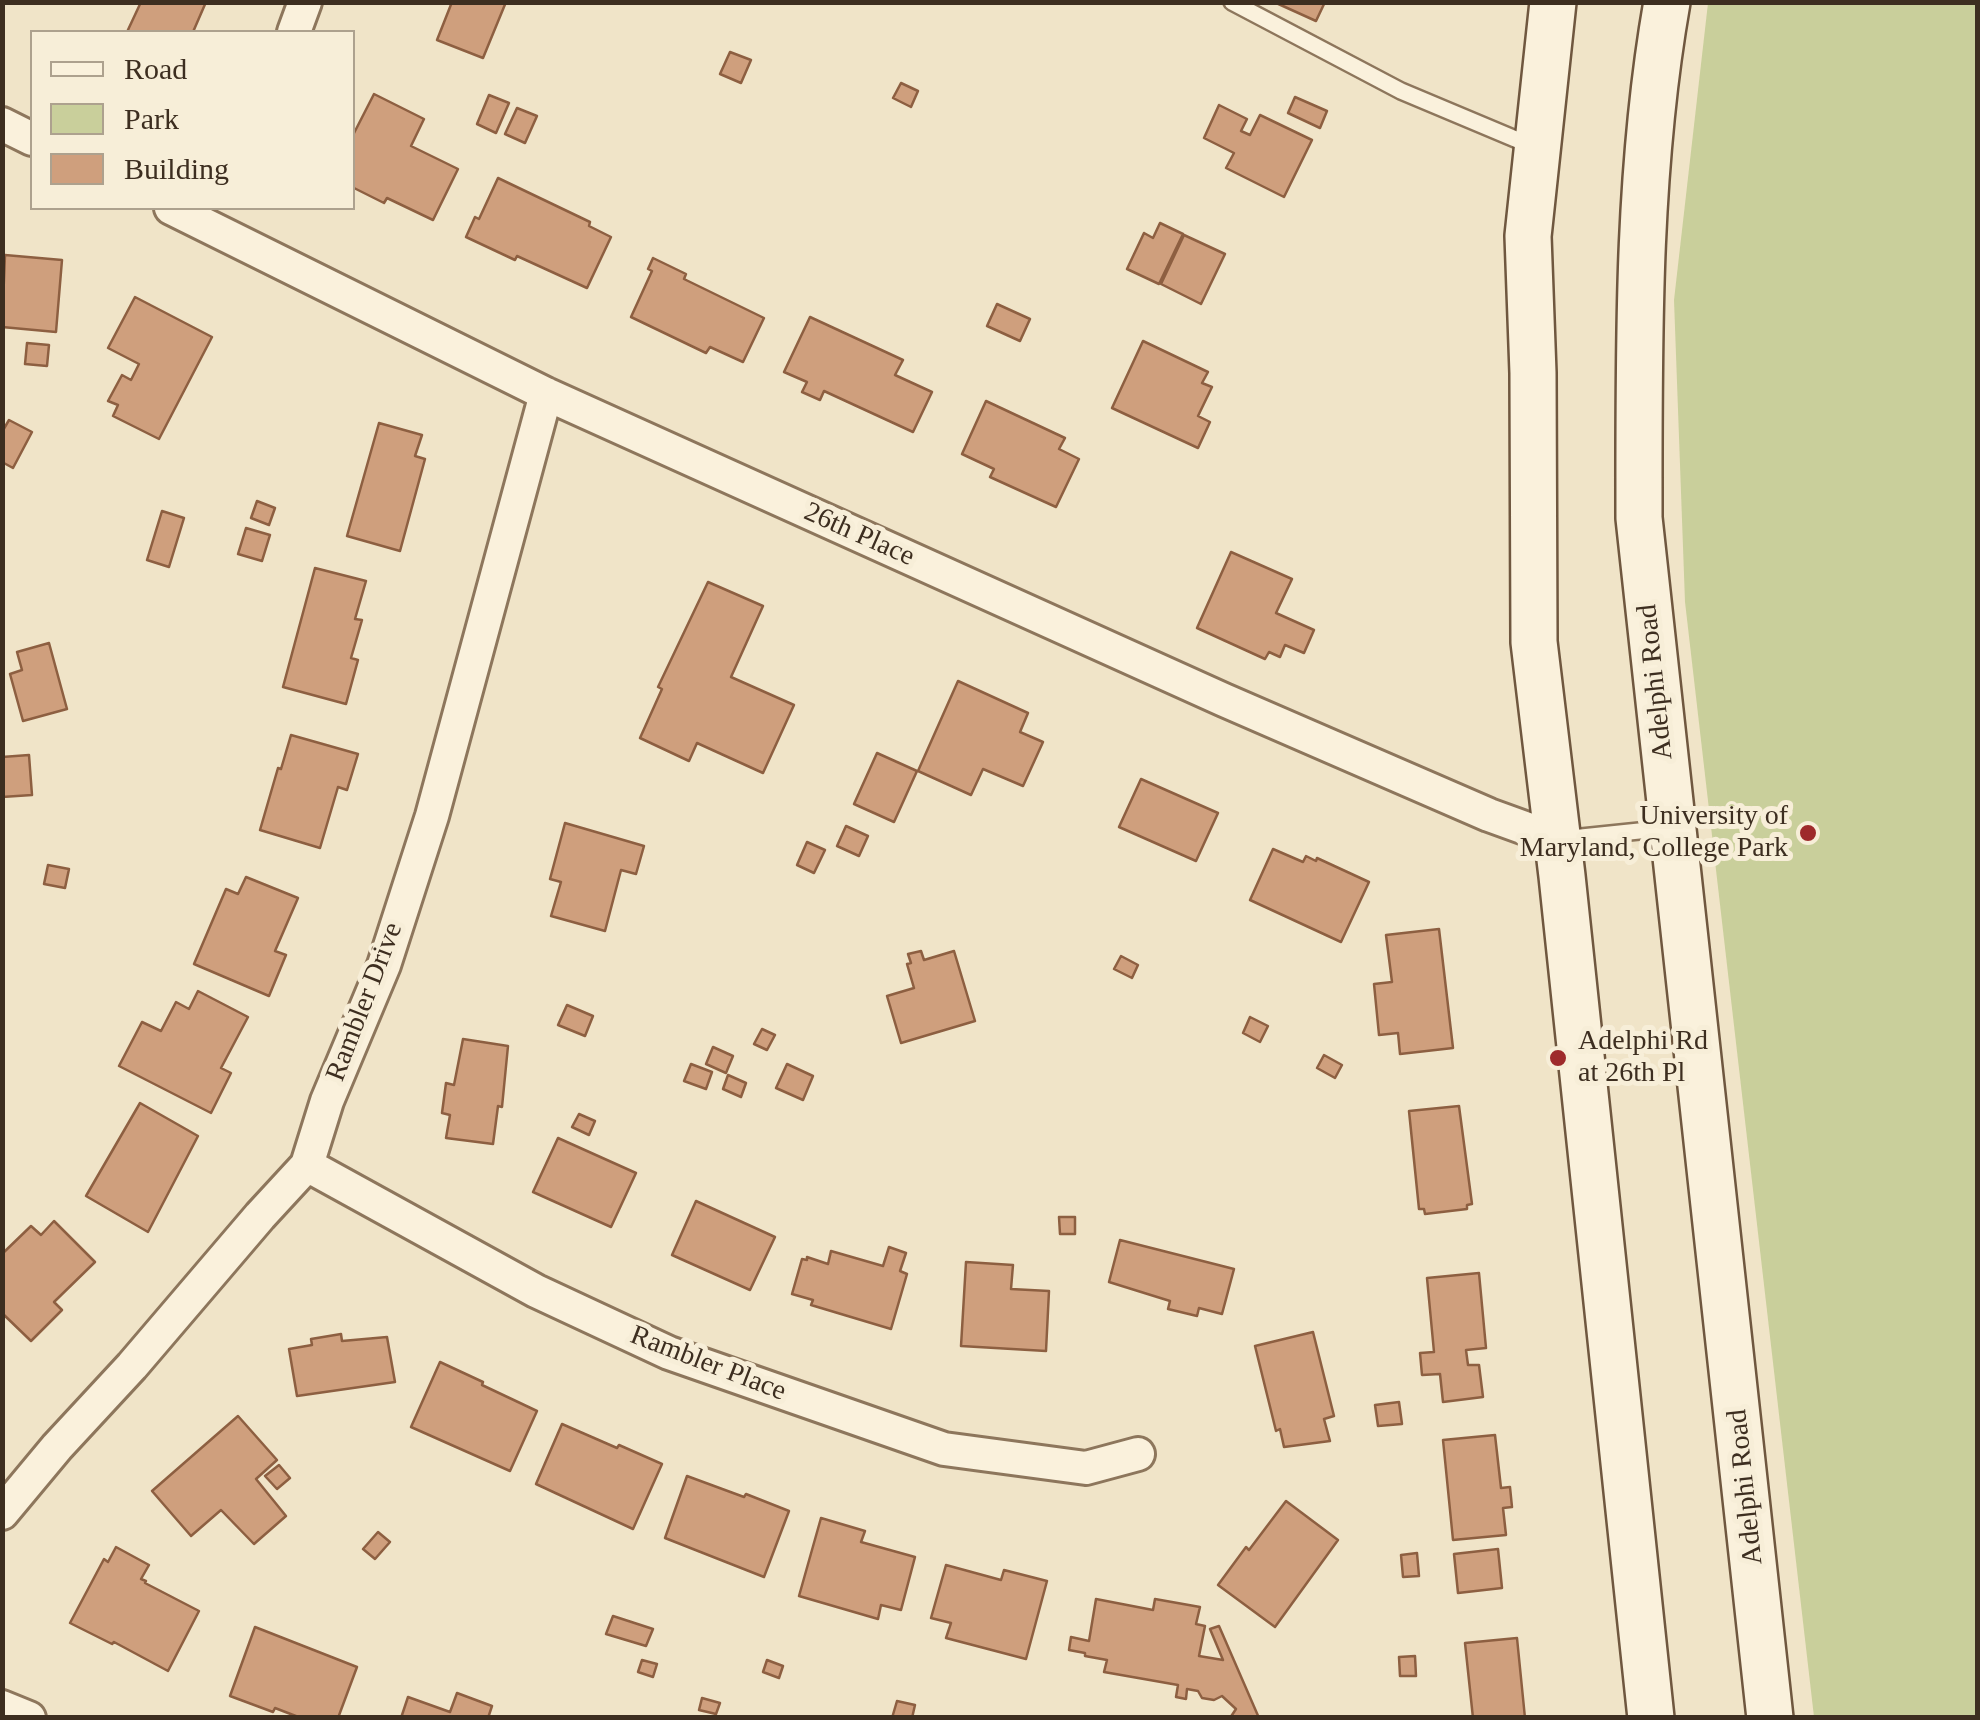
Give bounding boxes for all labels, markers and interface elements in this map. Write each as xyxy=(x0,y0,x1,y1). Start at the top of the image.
legend xyxy=(30,30,355,210)
text: Road xyxy=(124,52,187,85)
text: Park xyxy=(124,102,179,135)
text: Building xyxy=(124,152,229,185)
street label: 26th Place xyxy=(799,496,919,574)
street label: Adelphi Road xyxy=(1631,603,1681,761)
place label: University of Maryland, College Park xyxy=(1520,800,1788,866)
marker: University of Maryland, College Park xyxy=(1797,822,1819,844)
street label: Rambler Drive xyxy=(319,918,411,1086)
place label: Adelphi Rd at 26th Pl xyxy=(1578,1025,1708,1091)
marker: Adelphi Rd at 26th Pl xyxy=(1547,1047,1569,1069)
street label: Rambler Place xyxy=(625,1319,791,1409)
street label: Adelphi Road xyxy=(1721,1408,1771,1566)

